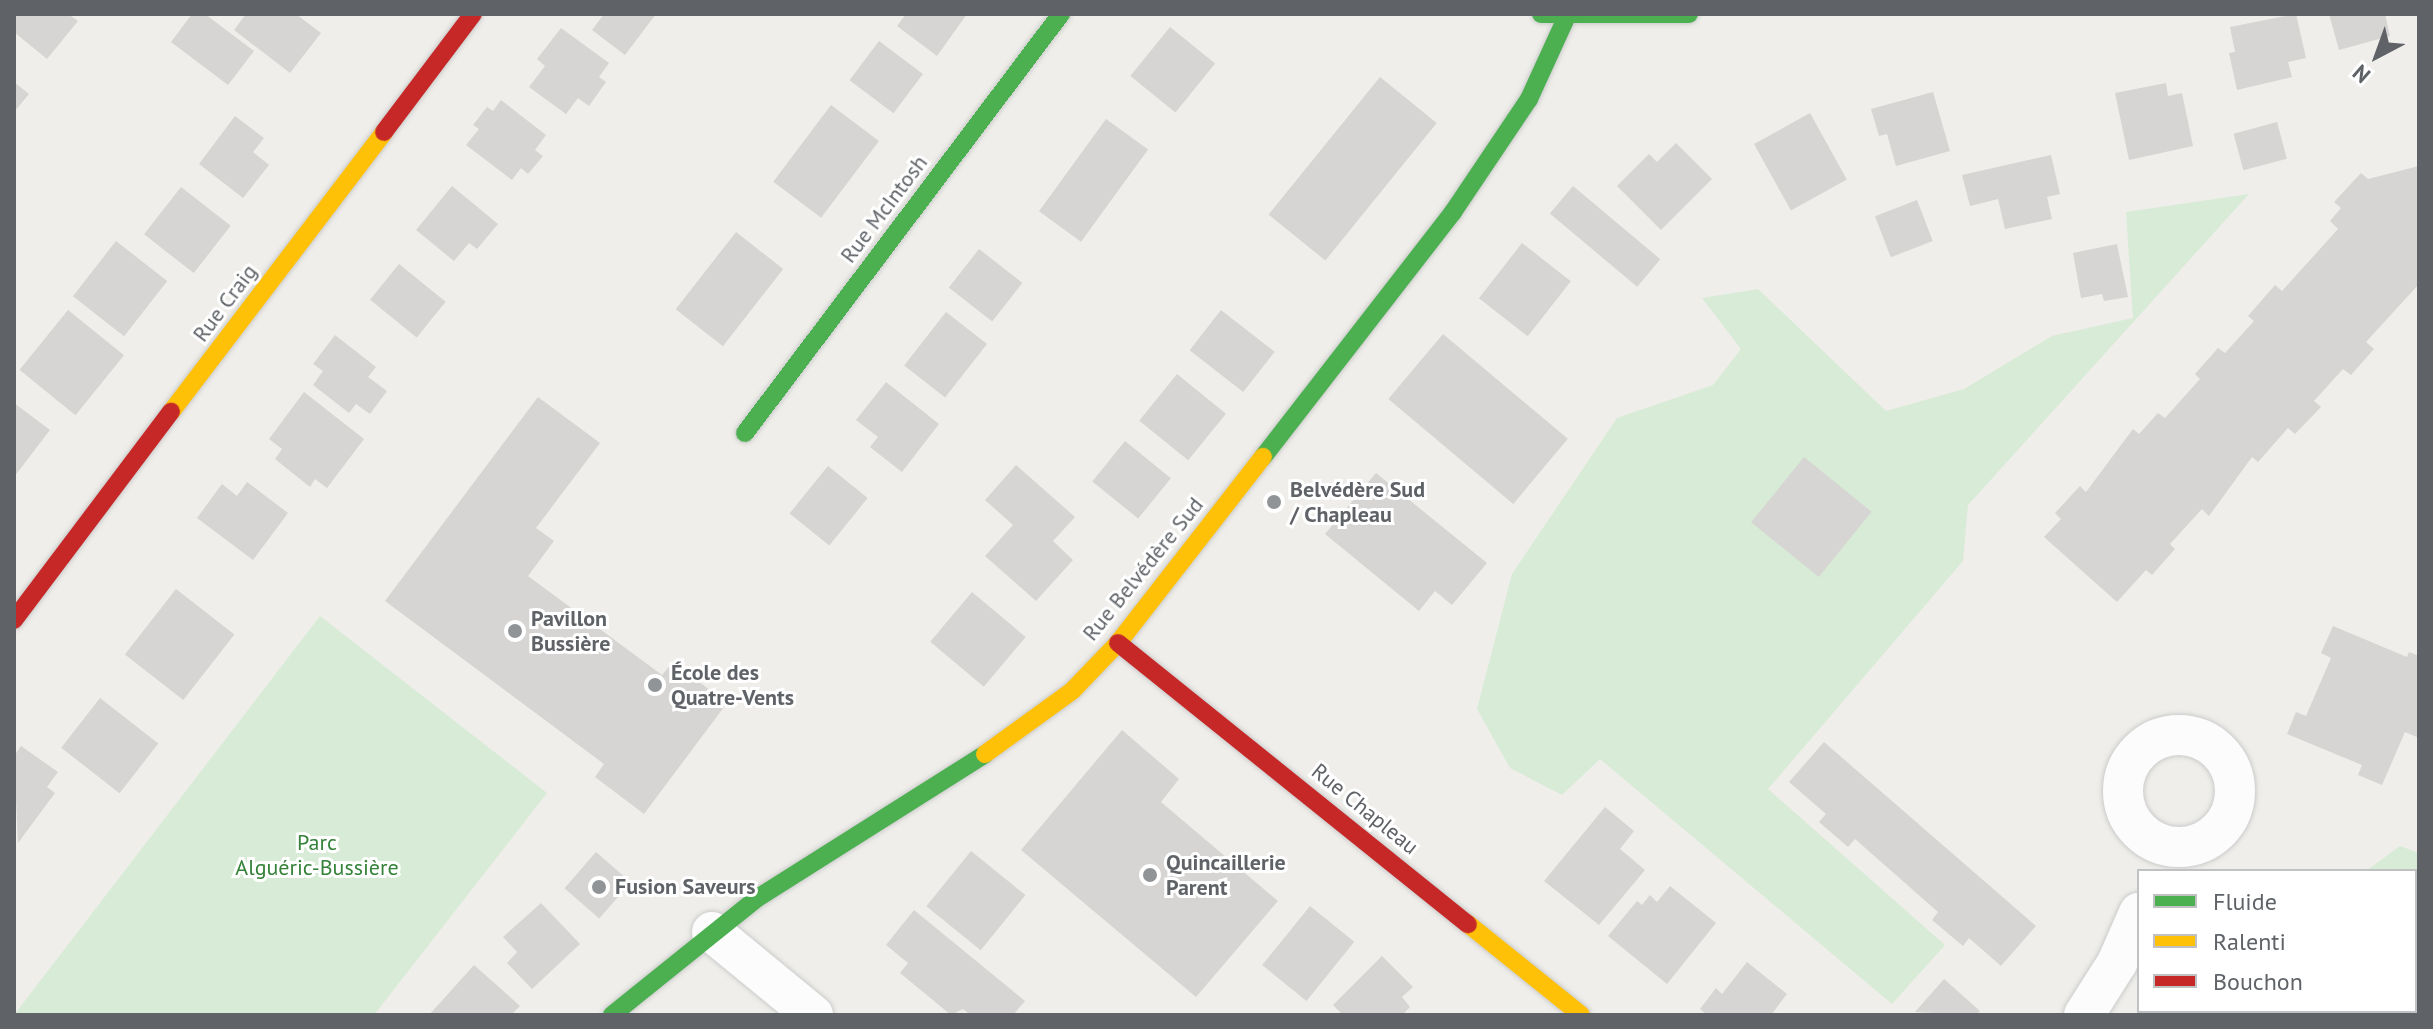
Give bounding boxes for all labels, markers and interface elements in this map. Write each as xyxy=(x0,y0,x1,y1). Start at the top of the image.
north arrow xyxy=(2337,16,2417,96)
text: N xyxy=(2347,59,2376,89)
street label: Rue McIntosh xyxy=(835,150,933,268)
street label: Rue Craig xyxy=(187,259,263,347)
place label: Belvédère Sud / Chapleau xyxy=(1290,476,1425,528)
street label: Rue Belvédère Sud xyxy=(1077,492,1209,646)
marker: Belvédère Sud / Chapleau xyxy=(1265,493,1283,511)
place label: Pavillon Bussière xyxy=(531,605,610,656)
marker: Pavillon Bussière xyxy=(506,622,524,640)
place label: École des Quatre-Vents xyxy=(671,659,794,710)
marker: École des Quatre-Vents xyxy=(646,676,664,694)
street label: Rue Chapleau xyxy=(1306,758,1424,860)
park label: Parc Alguéric-Bussière xyxy=(235,829,399,880)
place label: Quincaillerie Parent xyxy=(1166,849,1286,900)
marker: Quincaillerie Parent xyxy=(1141,866,1159,884)
legend xyxy=(2137,869,2417,1013)
place label: Fusion Saveurs xyxy=(615,874,756,900)
marker: Fusion Saveurs xyxy=(590,878,608,896)
text: Fluide xyxy=(2213,886,2277,917)
text: Ralenti xyxy=(2213,926,2286,957)
text: Bouchon xyxy=(2213,966,2303,997)

